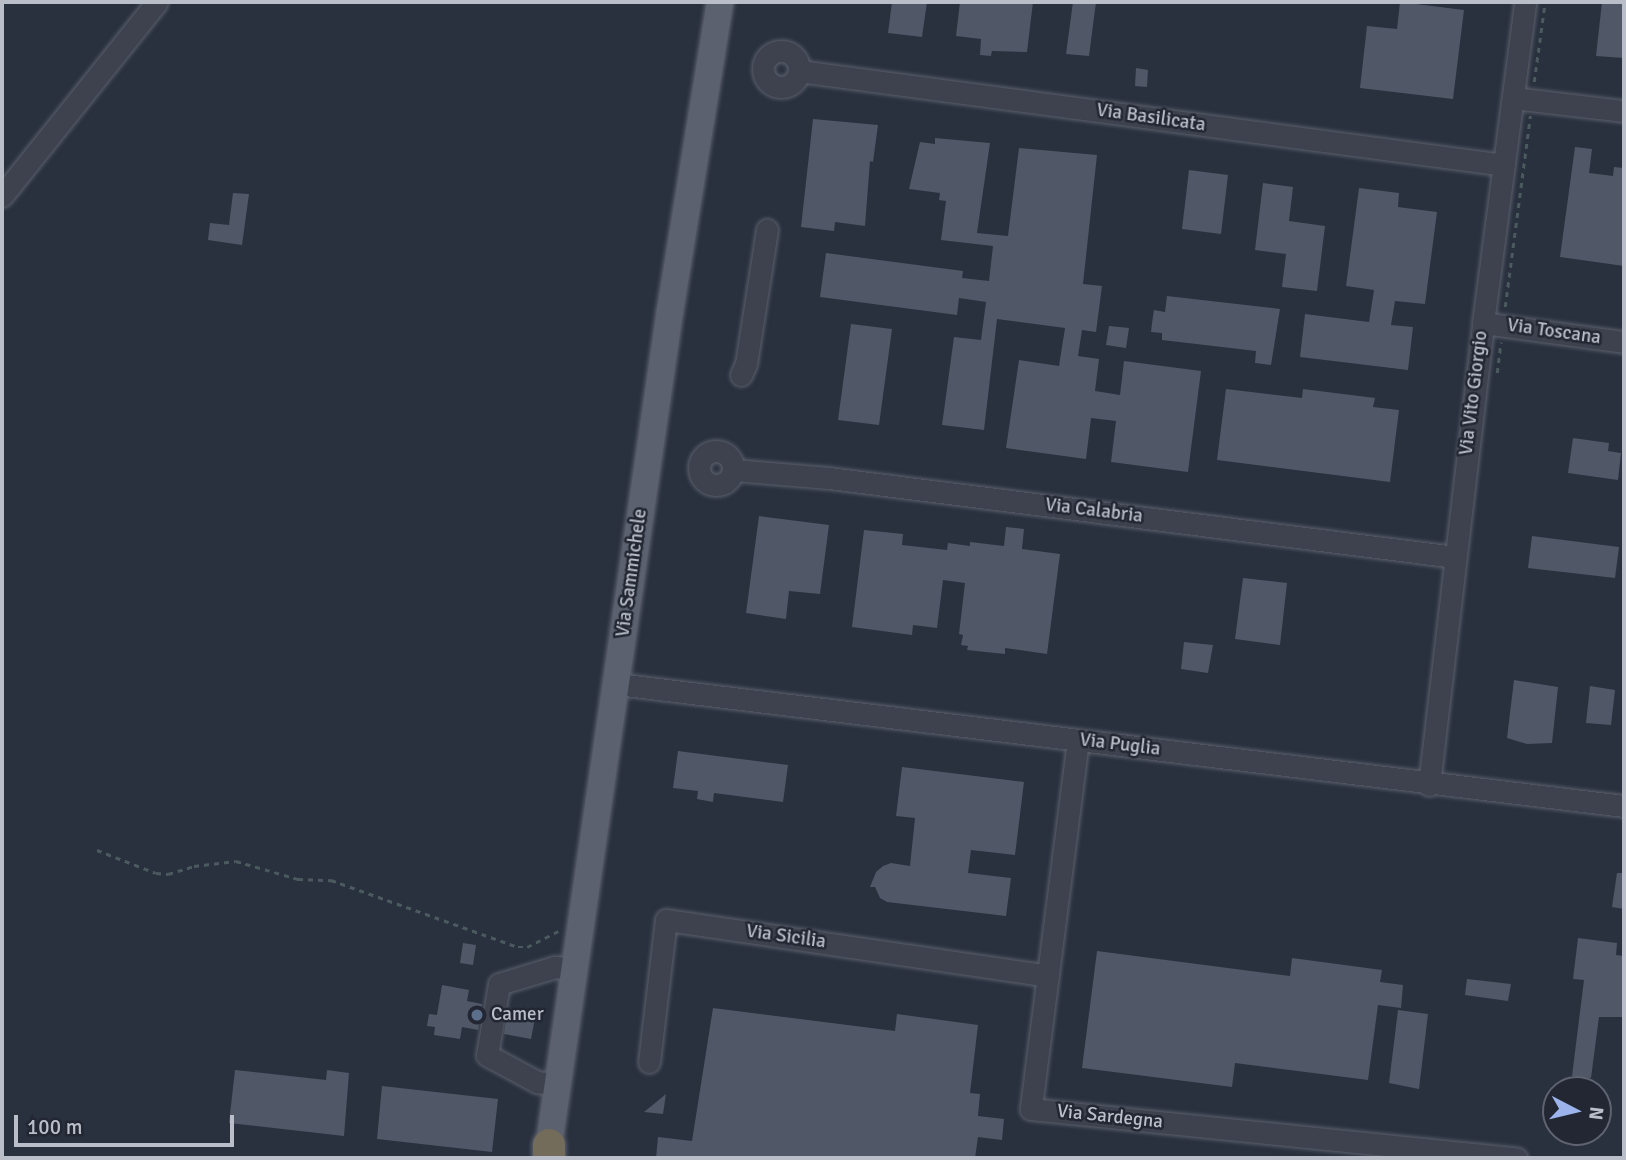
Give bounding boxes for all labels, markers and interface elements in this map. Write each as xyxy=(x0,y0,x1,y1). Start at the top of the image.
street label: Via Basilicata xyxy=(1095,99,1207,137)
street label: Via Toscana xyxy=(1506,314,1602,350)
street label: Via Vito Giorgio xyxy=(1455,329,1493,457)
street label: Via Calabria xyxy=(1044,494,1144,528)
street label: Via Sammichele xyxy=(612,507,652,639)
street label: Via Puglia xyxy=(1078,729,1162,761)
street label: Via Sicilia xyxy=(745,920,827,954)
place label: Camer xyxy=(491,1004,544,1026)
marker: Camer xyxy=(469,1007,485,1023)
north arrow xyxy=(1542,1076,1612,1146)
scale bar xyxy=(18,1100,238,1144)
street label: Via Sardegna xyxy=(1056,1100,1164,1134)
text: N xyxy=(1583,1105,1609,1121)
text: 100 m xyxy=(27,1114,82,1140)

